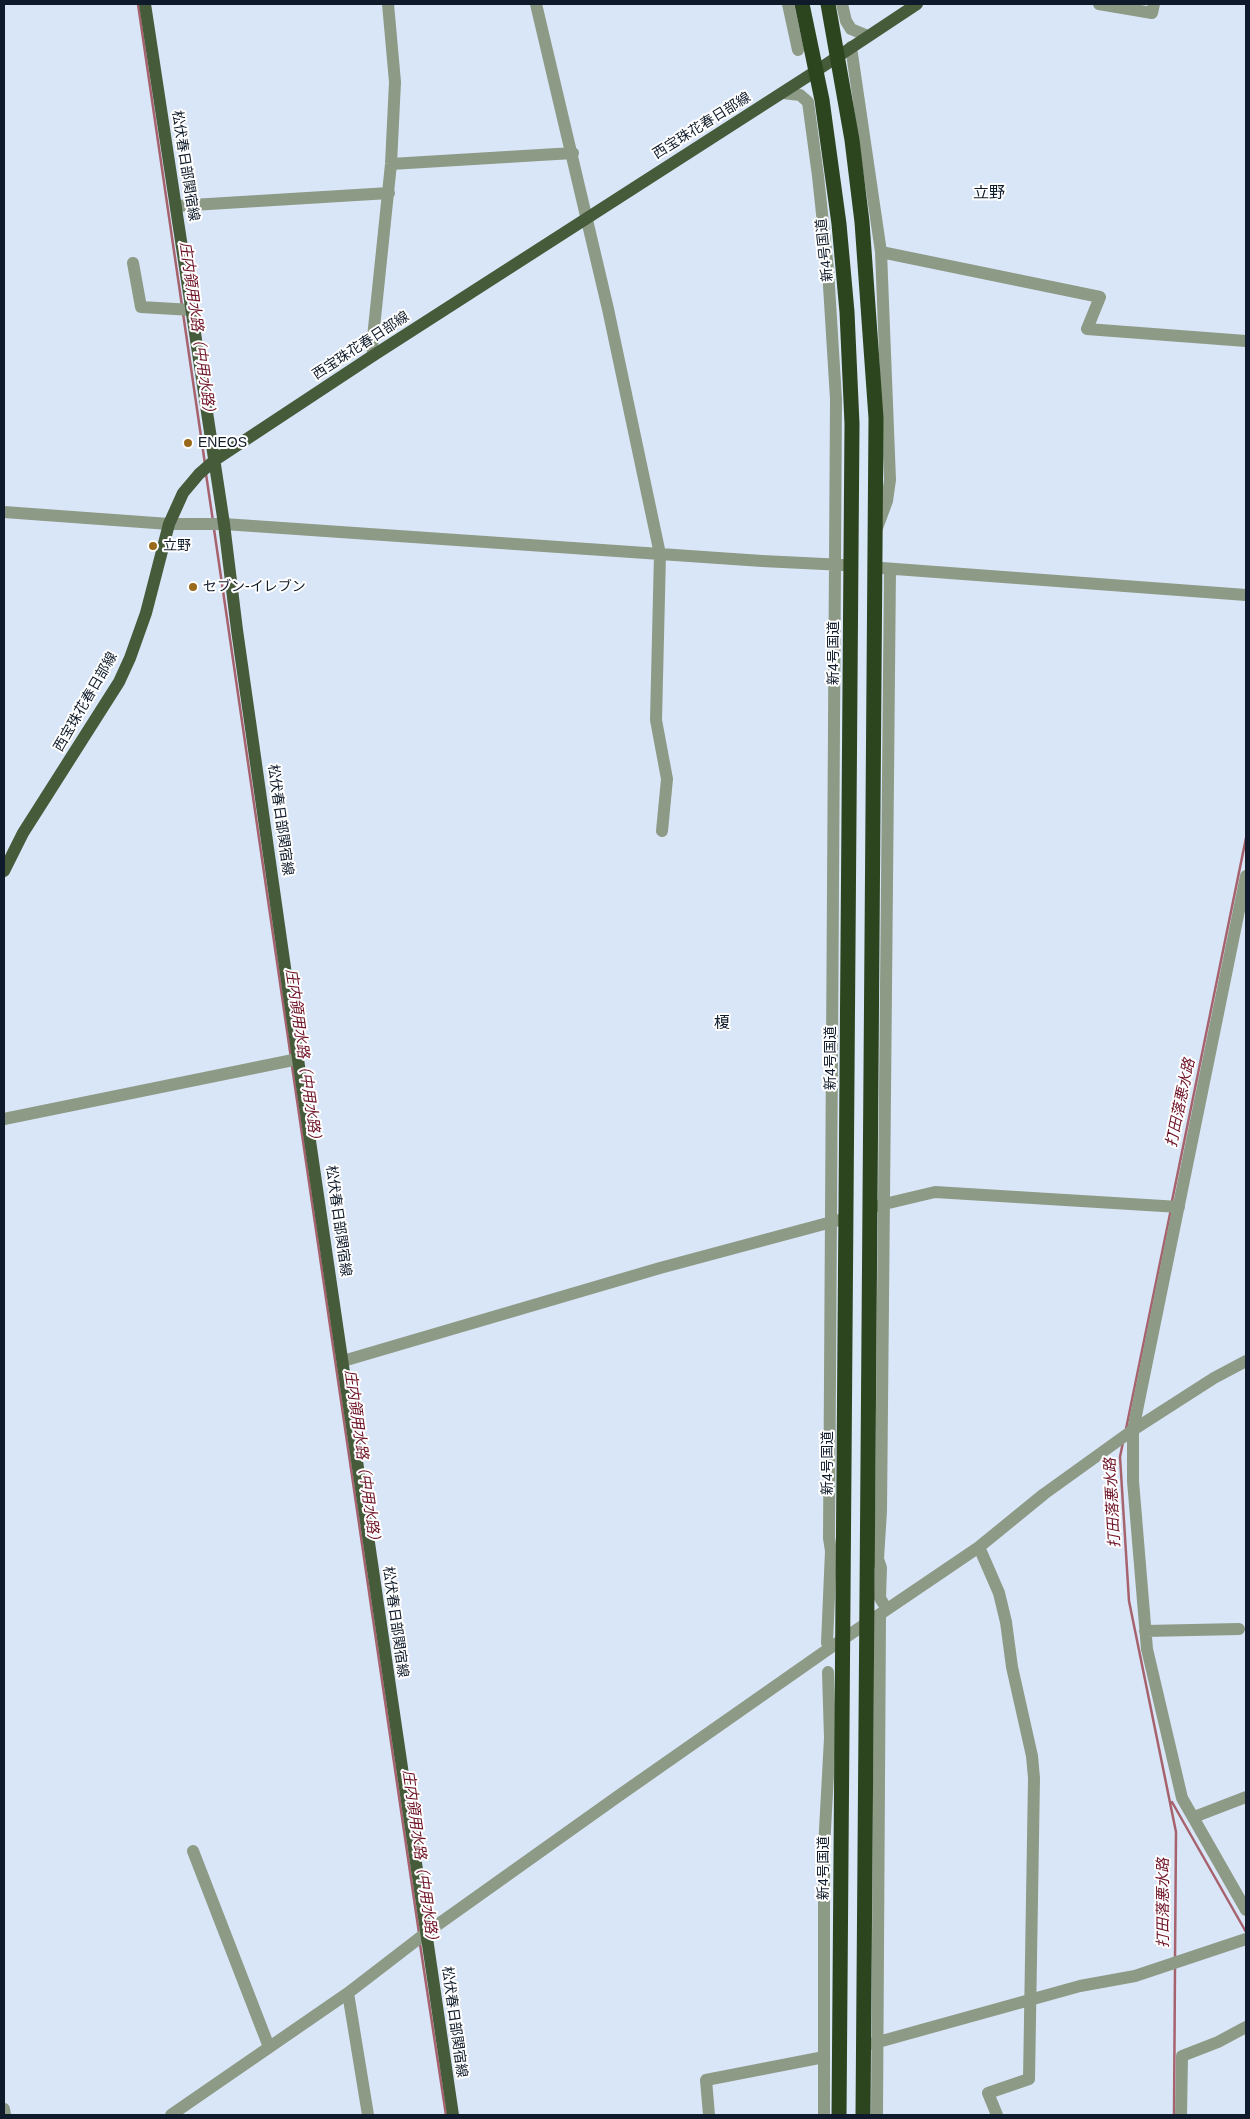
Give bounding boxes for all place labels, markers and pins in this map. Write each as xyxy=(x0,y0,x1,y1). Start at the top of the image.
place label: ENEOS xyxy=(198,435,247,451)
marker: ENEOS xyxy=(182,437,194,449)
place label: 立野 xyxy=(163,538,191,554)
marker: 立野 xyxy=(147,540,159,552)
place label: セブン-イレブン xyxy=(203,579,306,595)
marker: セブン-イレブン xyxy=(187,581,199,593)

